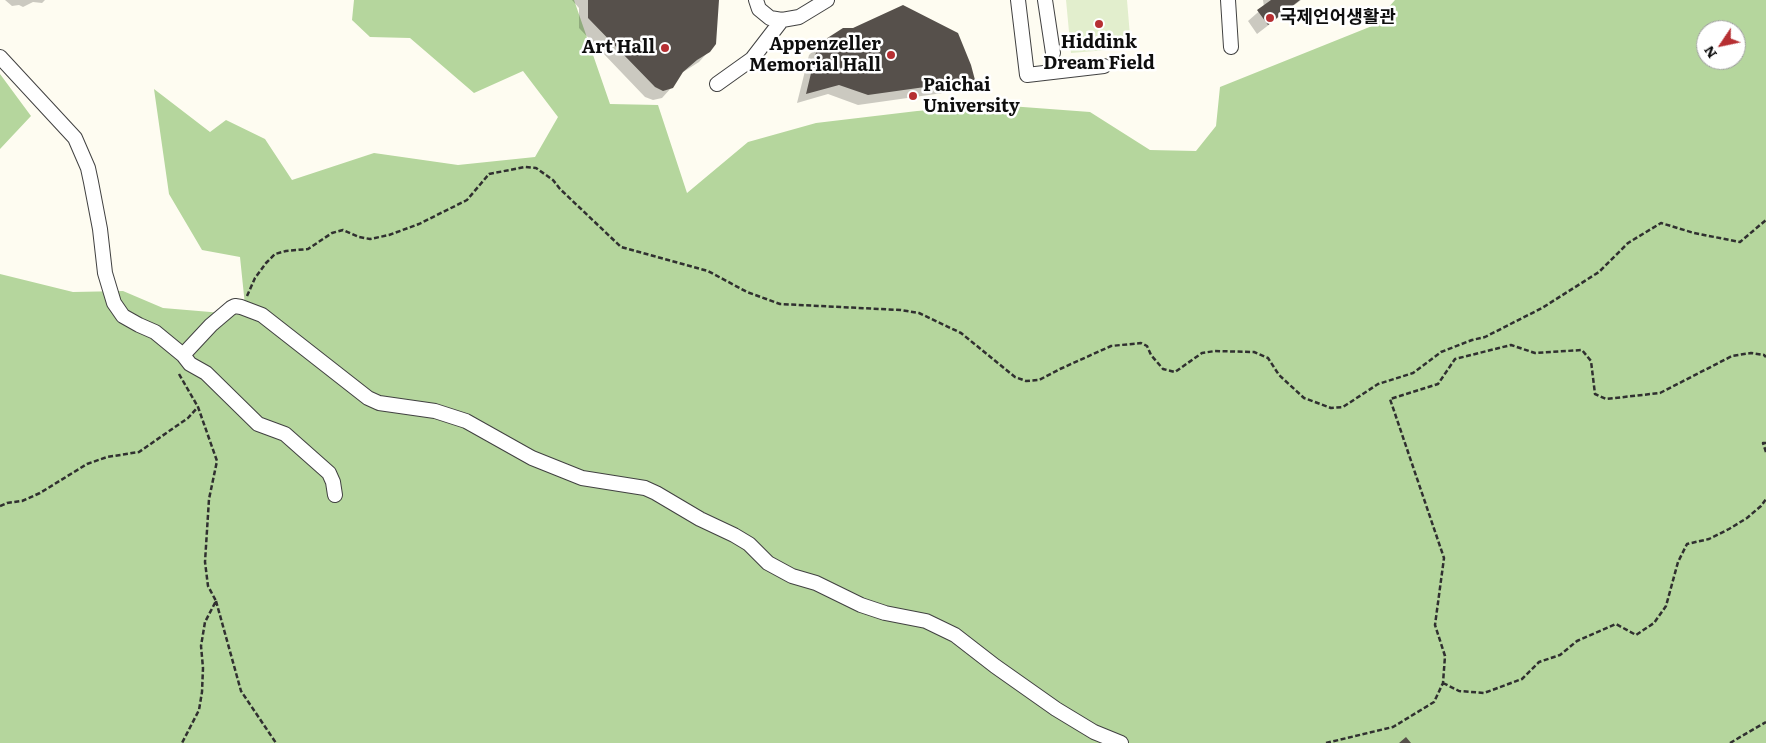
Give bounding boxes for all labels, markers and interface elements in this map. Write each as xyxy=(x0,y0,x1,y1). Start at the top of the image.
place label: 국제언어생활관 xyxy=(1280,7,1396,29)
marker: 국제언어생활관 xyxy=(1264,12,1276,24)
marker: Hiddink Dream Field xyxy=(1093,18,1105,30)
north arrow xyxy=(1696,20,1746,70)
place label: Hiddink Dream Field xyxy=(1043,32,1155,74)
place label: Appenzeller Memorial Hall xyxy=(749,34,881,76)
place label: Art Hall xyxy=(582,37,655,59)
marker: Art Hall xyxy=(659,42,671,54)
text: N xyxy=(1698,42,1721,63)
marker: Appenzeller Memorial Hall xyxy=(885,49,897,61)
place label: Paichai University xyxy=(923,75,1020,118)
marker: Paichai University xyxy=(907,90,919,102)

